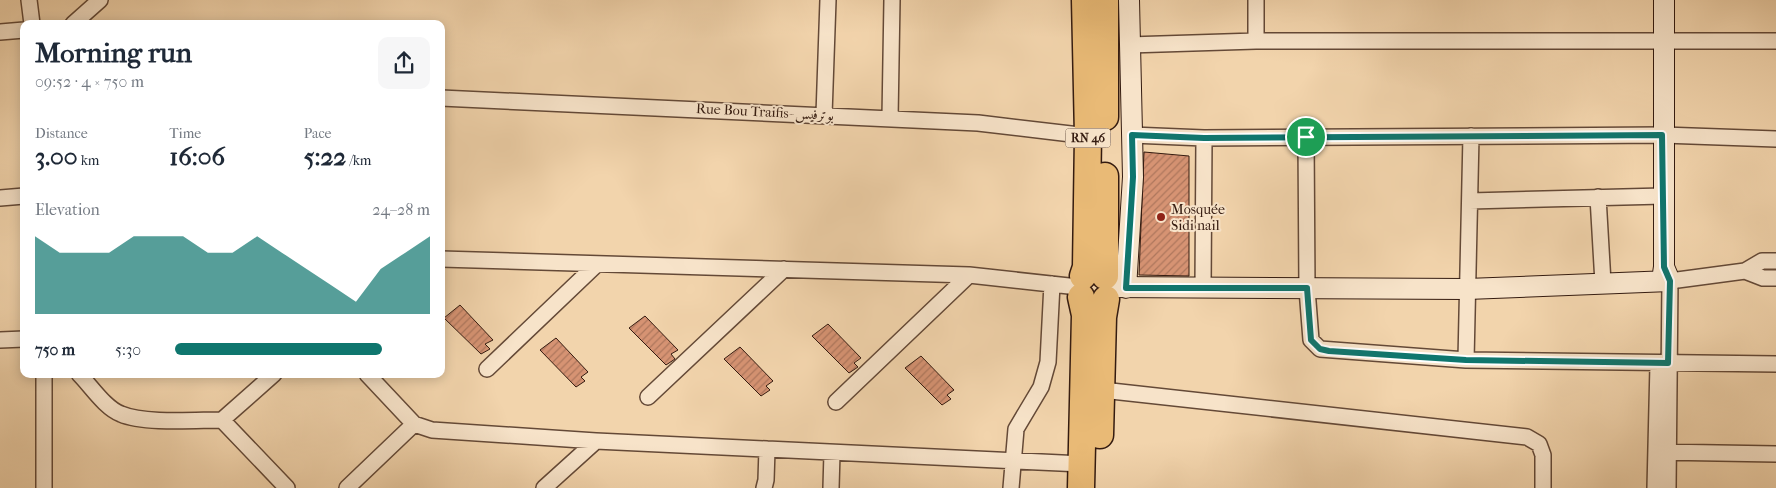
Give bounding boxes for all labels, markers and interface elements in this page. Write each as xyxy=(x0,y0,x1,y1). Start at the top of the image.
text: Morning run xyxy=(35,36,192,69)
button: share xyxy=(378,37,430,89)
text: 09:52 · 4 × 750 m xyxy=(35,72,144,91)
street label: Rue Bou Traifis- بوترفيس xyxy=(696,100,835,125)
pin xyxy=(1285,116,1327,158)
icon: arrive xyxy=(1292,123,1320,151)
text: Distance xyxy=(35,125,88,142)
text: Time xyxy=(169,125,201,142)
text: Pace xyxy=(304,125,332,142)
road number: RN 46 xyxy=(1066,128,1110,148)
text: 3.00 xyxy=(35,142,78,171)
text: 16:06 xyxy=(169,142,225,171)
text: 5:22 xyxy=(304,142,346,171)
text: km xyxy=(78,152,100,169)
text: /km xyxy=(346,152,372,169)
text: Elevation xyxy=(35,200,100,219)
text: 24–28 m xyxy=(372,200,430,219)
place label: Mosquée Sidi nail xyxy=(1171,201,1225,234)
marker: Mosquée Sidi nail xyxy=(1155,211,1167,223)
text: 750 m xyxy=(35,340,75,359)
text: 5:30 xyxy=(115,340,141,359)

